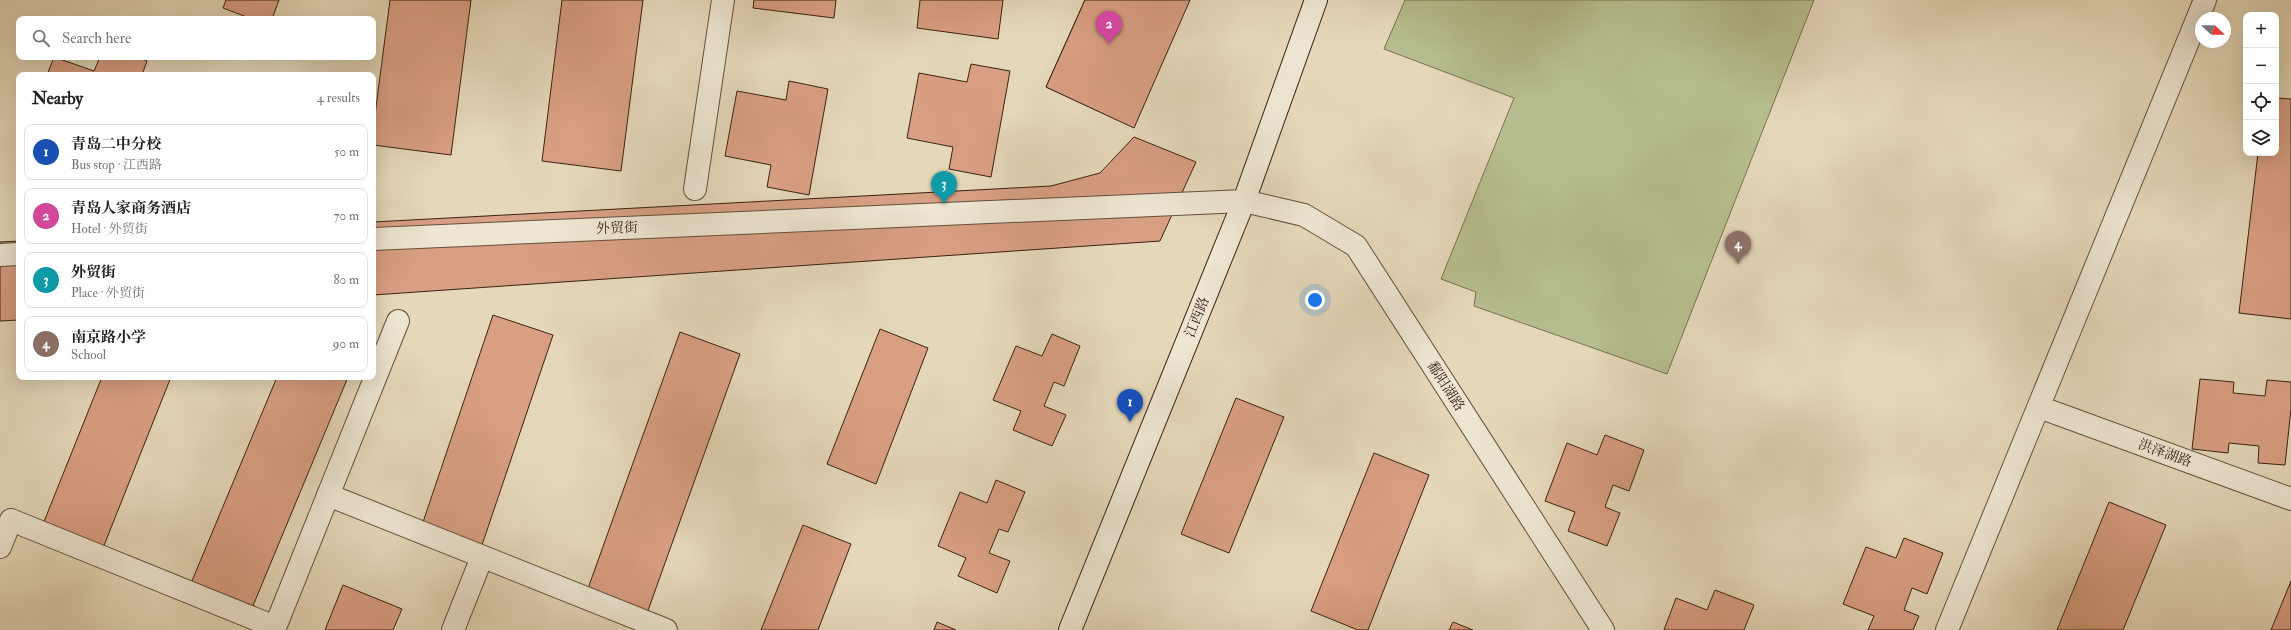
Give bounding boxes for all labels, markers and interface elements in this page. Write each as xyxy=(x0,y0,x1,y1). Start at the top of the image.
pin: 2 xyxy=(1096,11,1122,44)
north arrow xyxy=(2195,12,2231,48)
map controls xyxy=(2243,12,2279,156)
button: + xyxy=(2243,12,2279,48)
search box xyxy=(16,16,376,60)
icon: search xyxy=(30,27,52,49)
text: Search here xyxy=(62,29,131,48)
button: − xyxy=(2243,48,2279,84)
button: locate xyxy=(2243,84,2279,120)
text: Nearby xyxy=(32,88,83,109)
text: 4 results xyxy=(317,90,360,106)
button: layers xyxy=(2243,120,2279,156)
text: 青岛二中分校 xyxy=(71,135,161,154)
text: 1 xyxy=(44,144,48,160)
text: 50 m xyxy=(334,144,359,160)
text: Bus stop · 江西路 xyxy=(71,157,162,173)
pin: 3 xyxy=(931,171,957,204)
text: 青岛人家商务酒店 xyxy=(71,199,191,218)
text: 2 xyxy=(43,208,49,224)
text: 70 m xyxy=(334,208,359,224)
street label: 外贸街 xyxy=(596,219,638,237)
text: Hotel · 外贸街 xyxy=(71,221,148,237)
pin: 4 xyxy=(1725,231,1751,264)
text: 外贸街 xyxy=(71,263,116,282)
text: 3 xyxy=(44,272,49,288)
text: 80 m xyxy=(333,272,359,288)
text: Place · 外贸街 xyxy=(71,285,145,301)
your location xyxy=(1305,290,1325,310)
street label: 江西路 xyxy=(1181,294,1213,340)
text: 南京路小学 xyxy=(71,328,146,347)
text: 4 xyxy=(42,336,50,352)
text: 90 m xyxy=(333,336,359,352)
text: School xyxy=(71,347,106,363)
street label: 鄱阳湖路 xyxy=(1424,358,1468,414)
pin: 1 xyxy=(1117,389,1143,422)
street label: 洪泽湖路 xyxy=(2136,435,2194,471)

